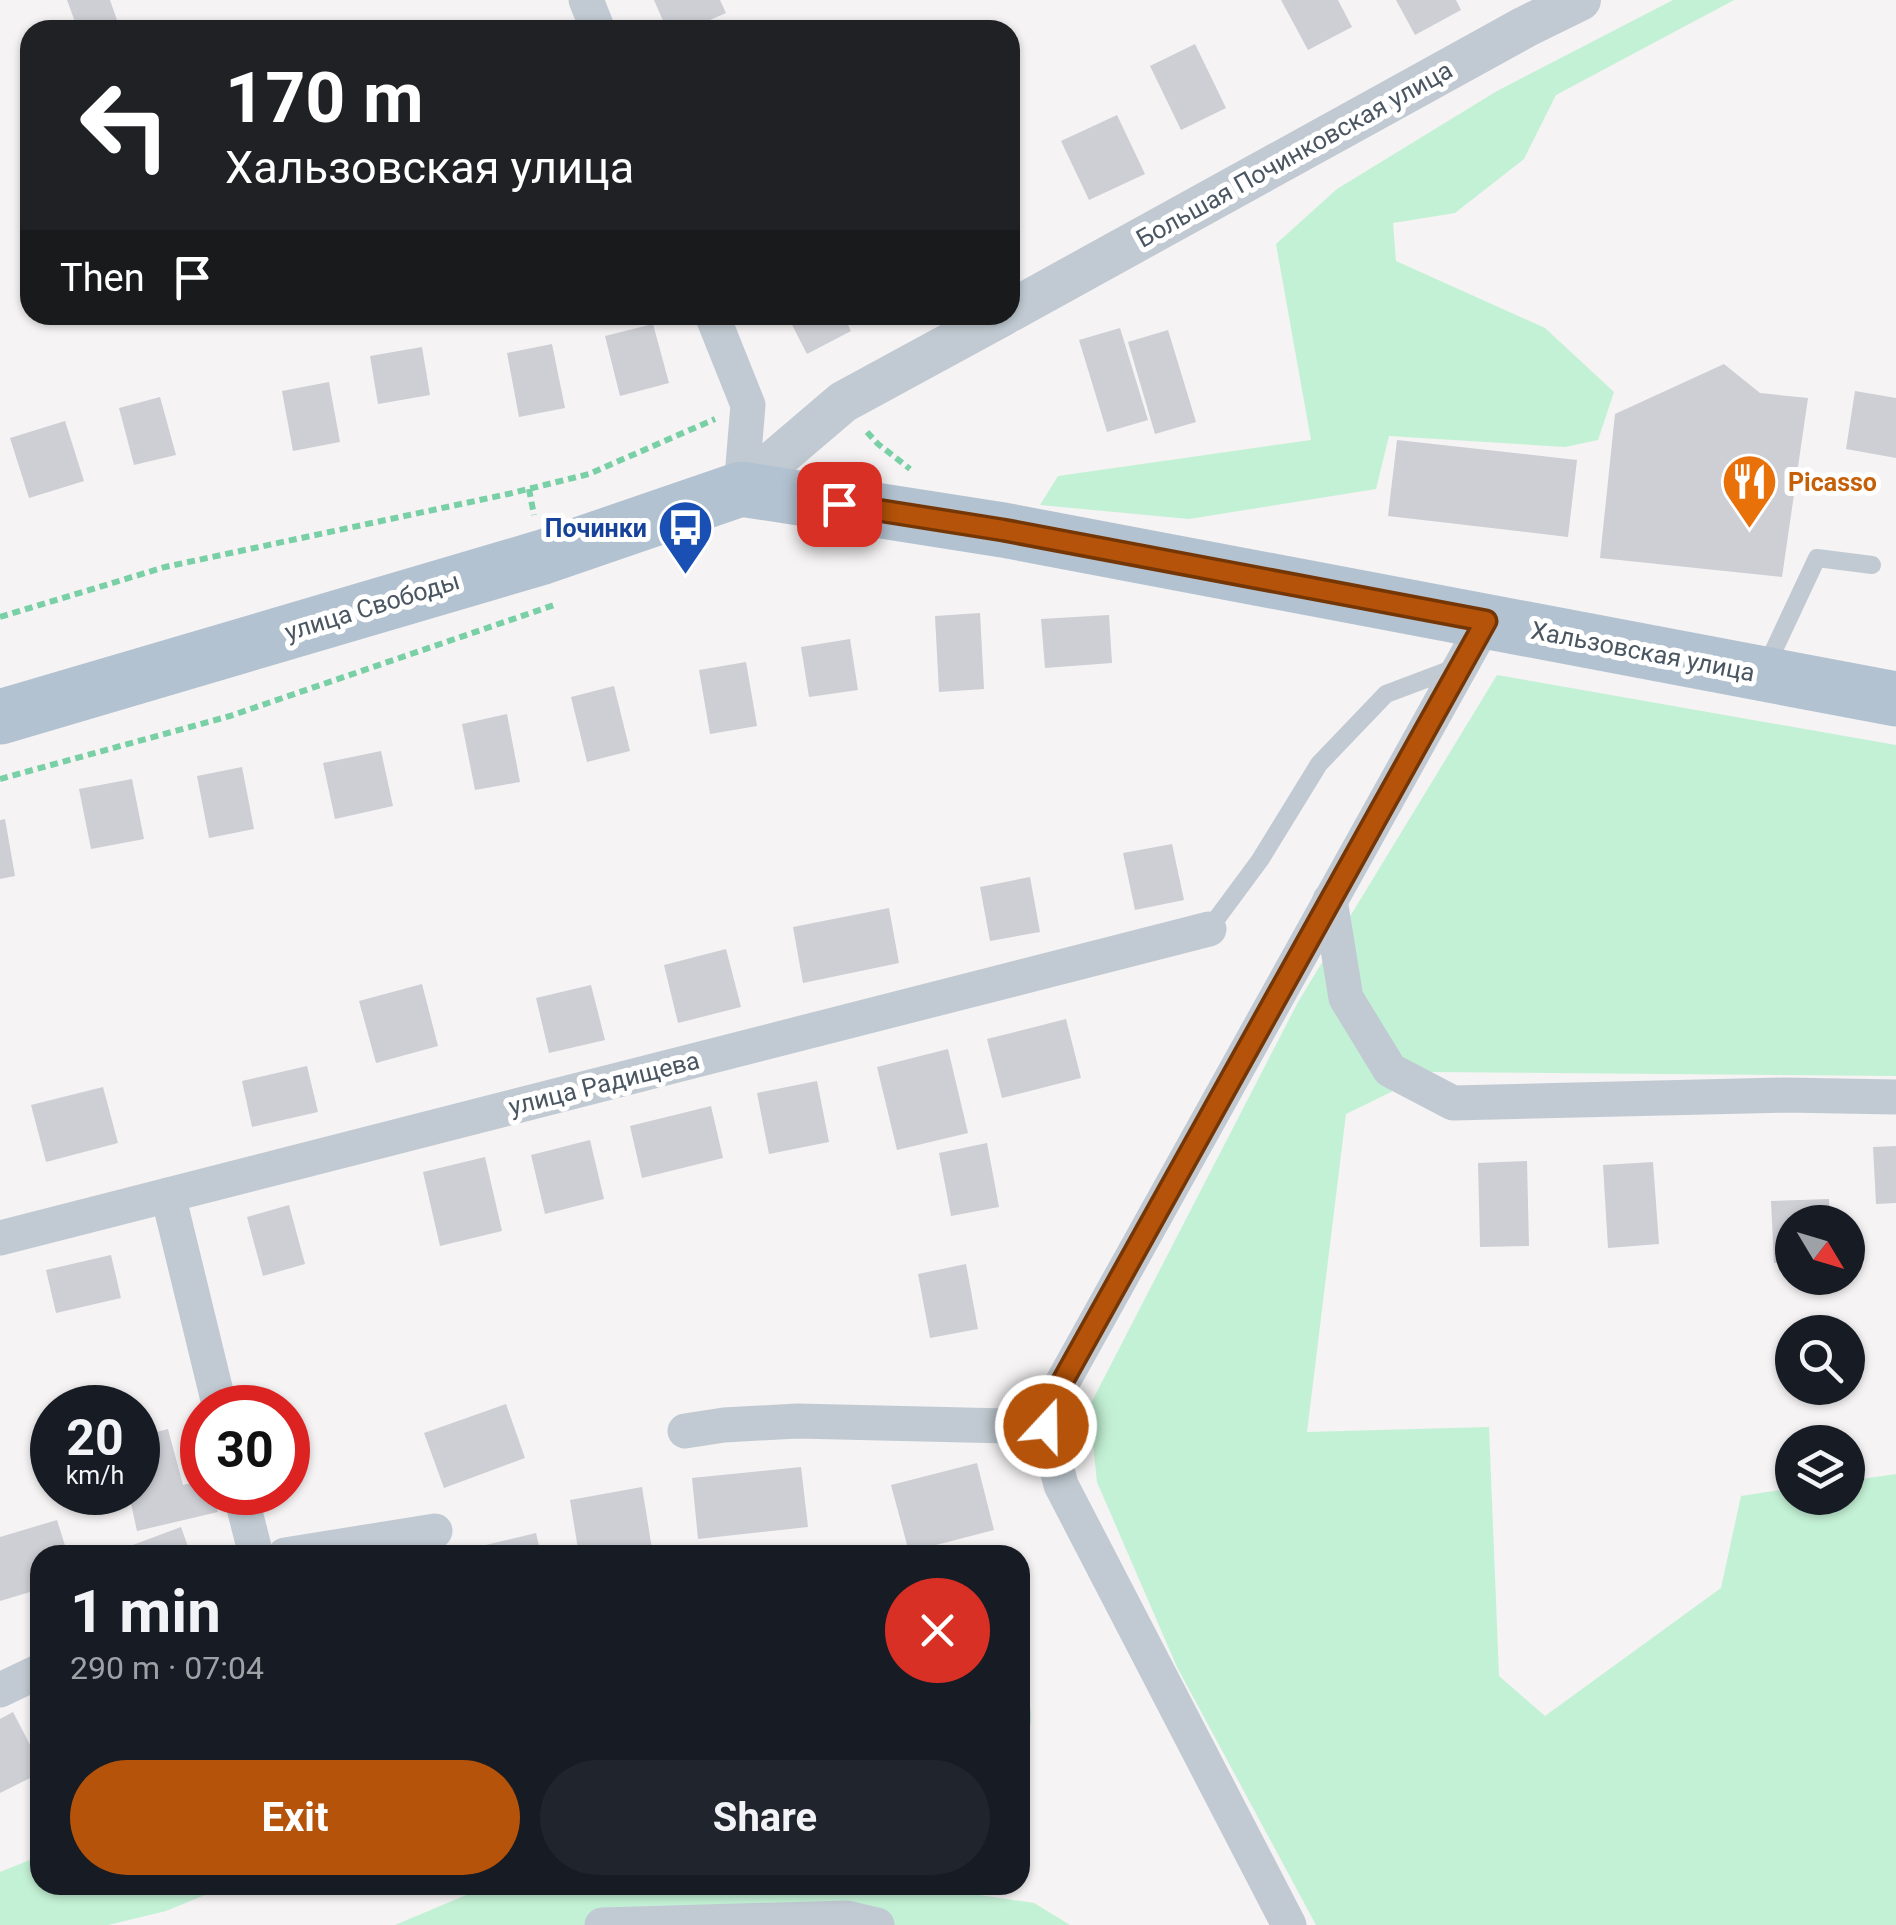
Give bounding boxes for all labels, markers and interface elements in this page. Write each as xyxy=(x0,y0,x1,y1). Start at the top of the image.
street label: Большая Починковская улица xyxy=(1131,55,1457,254)
text: 170 m xyxy=(225,57,424,139)
icon: left xyxy=(60,60,190,190)
text: Хальзовская улица xyxy=(225,141,634,194)
icon: arrive xyxy=(165,250,220,305)
text: Then xyxy=(60,256,145,300)
restaurant icon: Picasso xyxy=(1719,452,1779,531)
pin xyxy=(797,462,882,547)
place label: Picasso xyxy=(1788,468,1877,497)
icon: arrive xyxy=(812,477,867,532)
bus stop icon: Починки xyxy=(656,498,716,577)
place label: Починки xyxy=(545,514,647,543)
street label: улица Свободы xyxy=(281,566,463,647)
street label: Хальзовская улица xyxy=(1529,616,1757,687)
street label: улица Радищева xyxy=(506,1046,703,1121)
north arrow xyxy=(1775,1205,1865,1295)
map controls xyxy=(1775,1205,1865,1515)
button: search xyxy=(1775,1315,1865,1405)
position arrow xyxy=(994,1374,1098,1478)
speed limit sign: 30 xyxy=(180,1385,310,1515)
text: 20 xyxy=(66,1409,124,1467)
button: layers xyxy=(1775,1425,1865,1515)
text: km/h xyxy=(66,1461,124,1490)
text: 1 min xyxy=(70,1576,221,1647)
button: close xyxy=(885,1578,990,1683)
text: 290 m · 07:04 xyxy=(70,1649,264,1687)
button: Exit xyxy=(70,1760,520,1875)
button: Share xyxy=(540,1760,990,1875)

